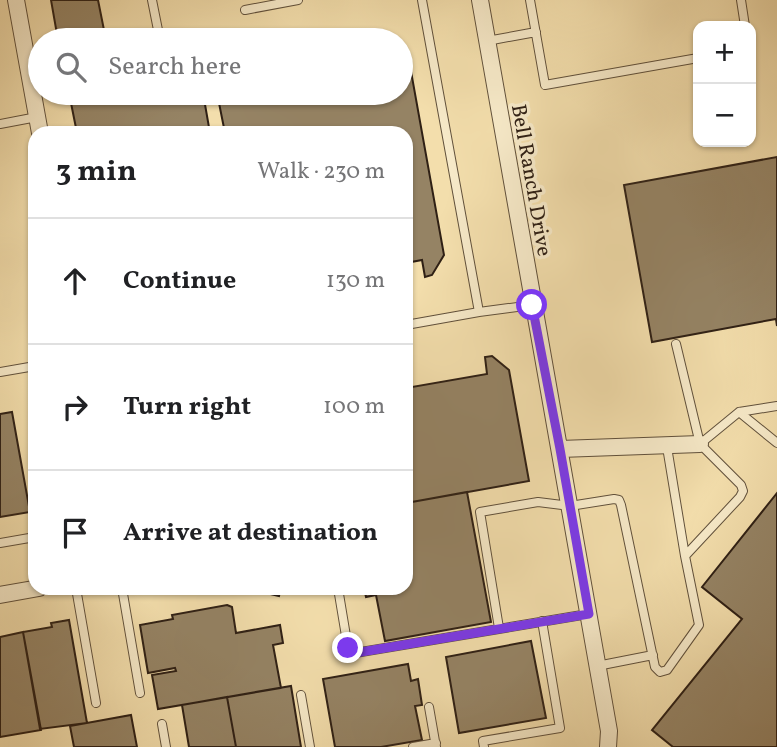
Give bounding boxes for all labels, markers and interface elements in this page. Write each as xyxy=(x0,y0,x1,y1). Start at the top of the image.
map controls xyxy=(693,21,756,147)
button: + xyxy=(693,21,756,84)
search box xyxy=(28,28,413,105)
icon: search xyxy=(52,48,90,86)
text: Search here xyxy=(108,49,241,85)
button: − xyxy=(693,84,756,147)
street label: Bell Ranch Drive xyxy=(503,102,558,259)
text: 3 min xyxy=(56,151,137,193)
text: Walk · 230 m xyxy=(257,156,385,188)
icon: ahead xyxy=(56,262,94,300)
text: Continue xyxy=(123,263,236,299)
text: 130 m xyxy=(326,265,385,297)
route start xyxy=(516,289,547,320)
icon: right xyxy=(56,388,94,426)
text: Turn right xyxy=(123,389,251,425)
text: 100 m xyxy=(323,391,385,423)
icon: arrive xyxy=(56,514,94,552)
text: Arrive at destination xyxy=(123,515,378,551)
route end xyxy=(332,632,363,663)

